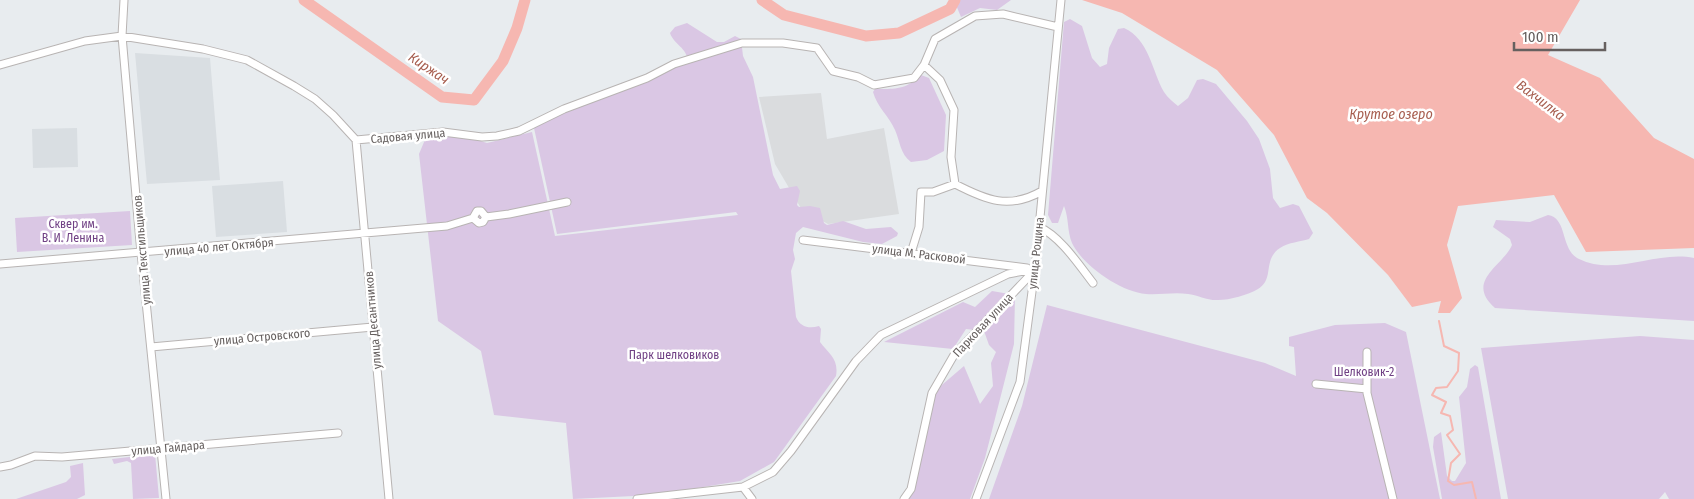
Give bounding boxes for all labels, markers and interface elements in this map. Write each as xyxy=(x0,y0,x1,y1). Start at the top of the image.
scale bar xyxy=(1514,20,1605,52)
text: 100 m xyxy=(1522,28,1559,46)
water label: Киржач xyxy=(405,49,452,88)
water label: Вахчилка xyxy=(1513,77,1568,124)
water label: Крутое озеро xyxy=(1349,106,1433,123)
street label: Садовая улица xyxy=(370,126,446,146)
street label: улица Текстильщиков xyxy=(130,194,154,306)
street label: улица Рощина xyxy=(1025,216,1047,290)
park label: Сквер им. В. И. Ленина xyxy=(42,217,104,245)
street label: улица 40 лет Октября xyxy=(164,235,274,259)
street label: улица М. Расковой xyxy=(871,241,967,267)
street label: улица Десантников xyxy=(362,270,384,370)
street label: Парковая улица xyxy=(950,290,1016,360)
street label: улица Островского xyxy=(213,326,311,348)
park label: Парк шелковиков xyxy=(629,348,719,362)
park label: Шелковик-2 xyxy=(1334,365,1394,379)
street label: улица Гайдара xyxy=(131,438,205,458)

